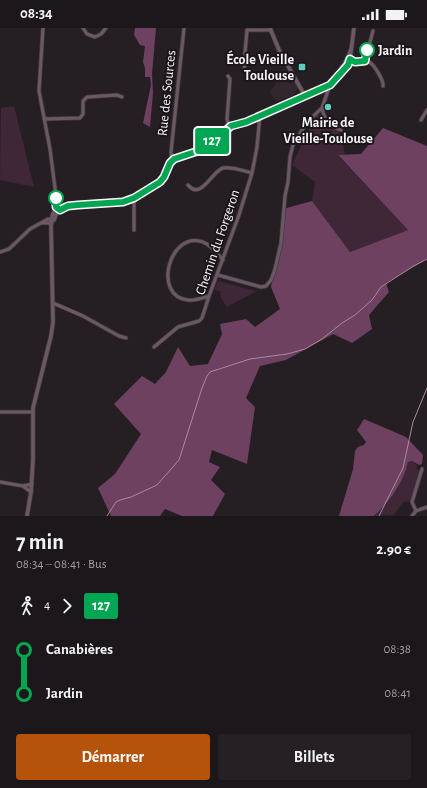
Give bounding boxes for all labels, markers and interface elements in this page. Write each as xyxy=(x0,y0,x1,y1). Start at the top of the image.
text: 08:34 xyxy=(20,6,53,21)
marker: Jardin xyxy=(359,42,375,58)
place label: Jardin xyxy=(378,44,412,58)
street label: Rue des Sources xyxy=(156,49,178,137)
place label: École Vieille Toulouse xyxy=(226,50,294,83)
marker: École Vieille Toulouse xyxy=(297,62,307,72)
marker: Mairie de Vieille-Toulouse xyxy=(323,102,333,112)
place label: Mairie de Vieille-Toulouse xyxy=(283,116,373,146)
line badge: 127 xyxy=(189,128,235,154)
text: 127 xyxy=(203,134,221,148)
street label: Chemin du Forgeron xyxy=(193,188,243,297)
unlabelled marker xyxy=(48,190,64,206)
text: 7 min xyxy=(16,531,64,553)
text: 2.90 € xyxy=(376,542,411,557)
text: 08:34 – 08:41 · Bus xyxy=(16,558,107,571)
icon: walk xyxy=(16,595,38,617)
icon: forward xyxy=(56,595,78,617)
text: 4 xyxy=(44,599,50,612)
text: 127 xyxy=(92,599,110,613)
text: Canabières xyxy=(46,642,113,657)
text: 08:38 xyxy=(383,643,411,656)
text: Jardin xyxy=(46,686,83,701)
text: 08:41 xyxy=(384,687,411,700)
button: Démarrer xyxy=(16,734,210,780)
button: Billets xyxy=(218,734,411,780)

